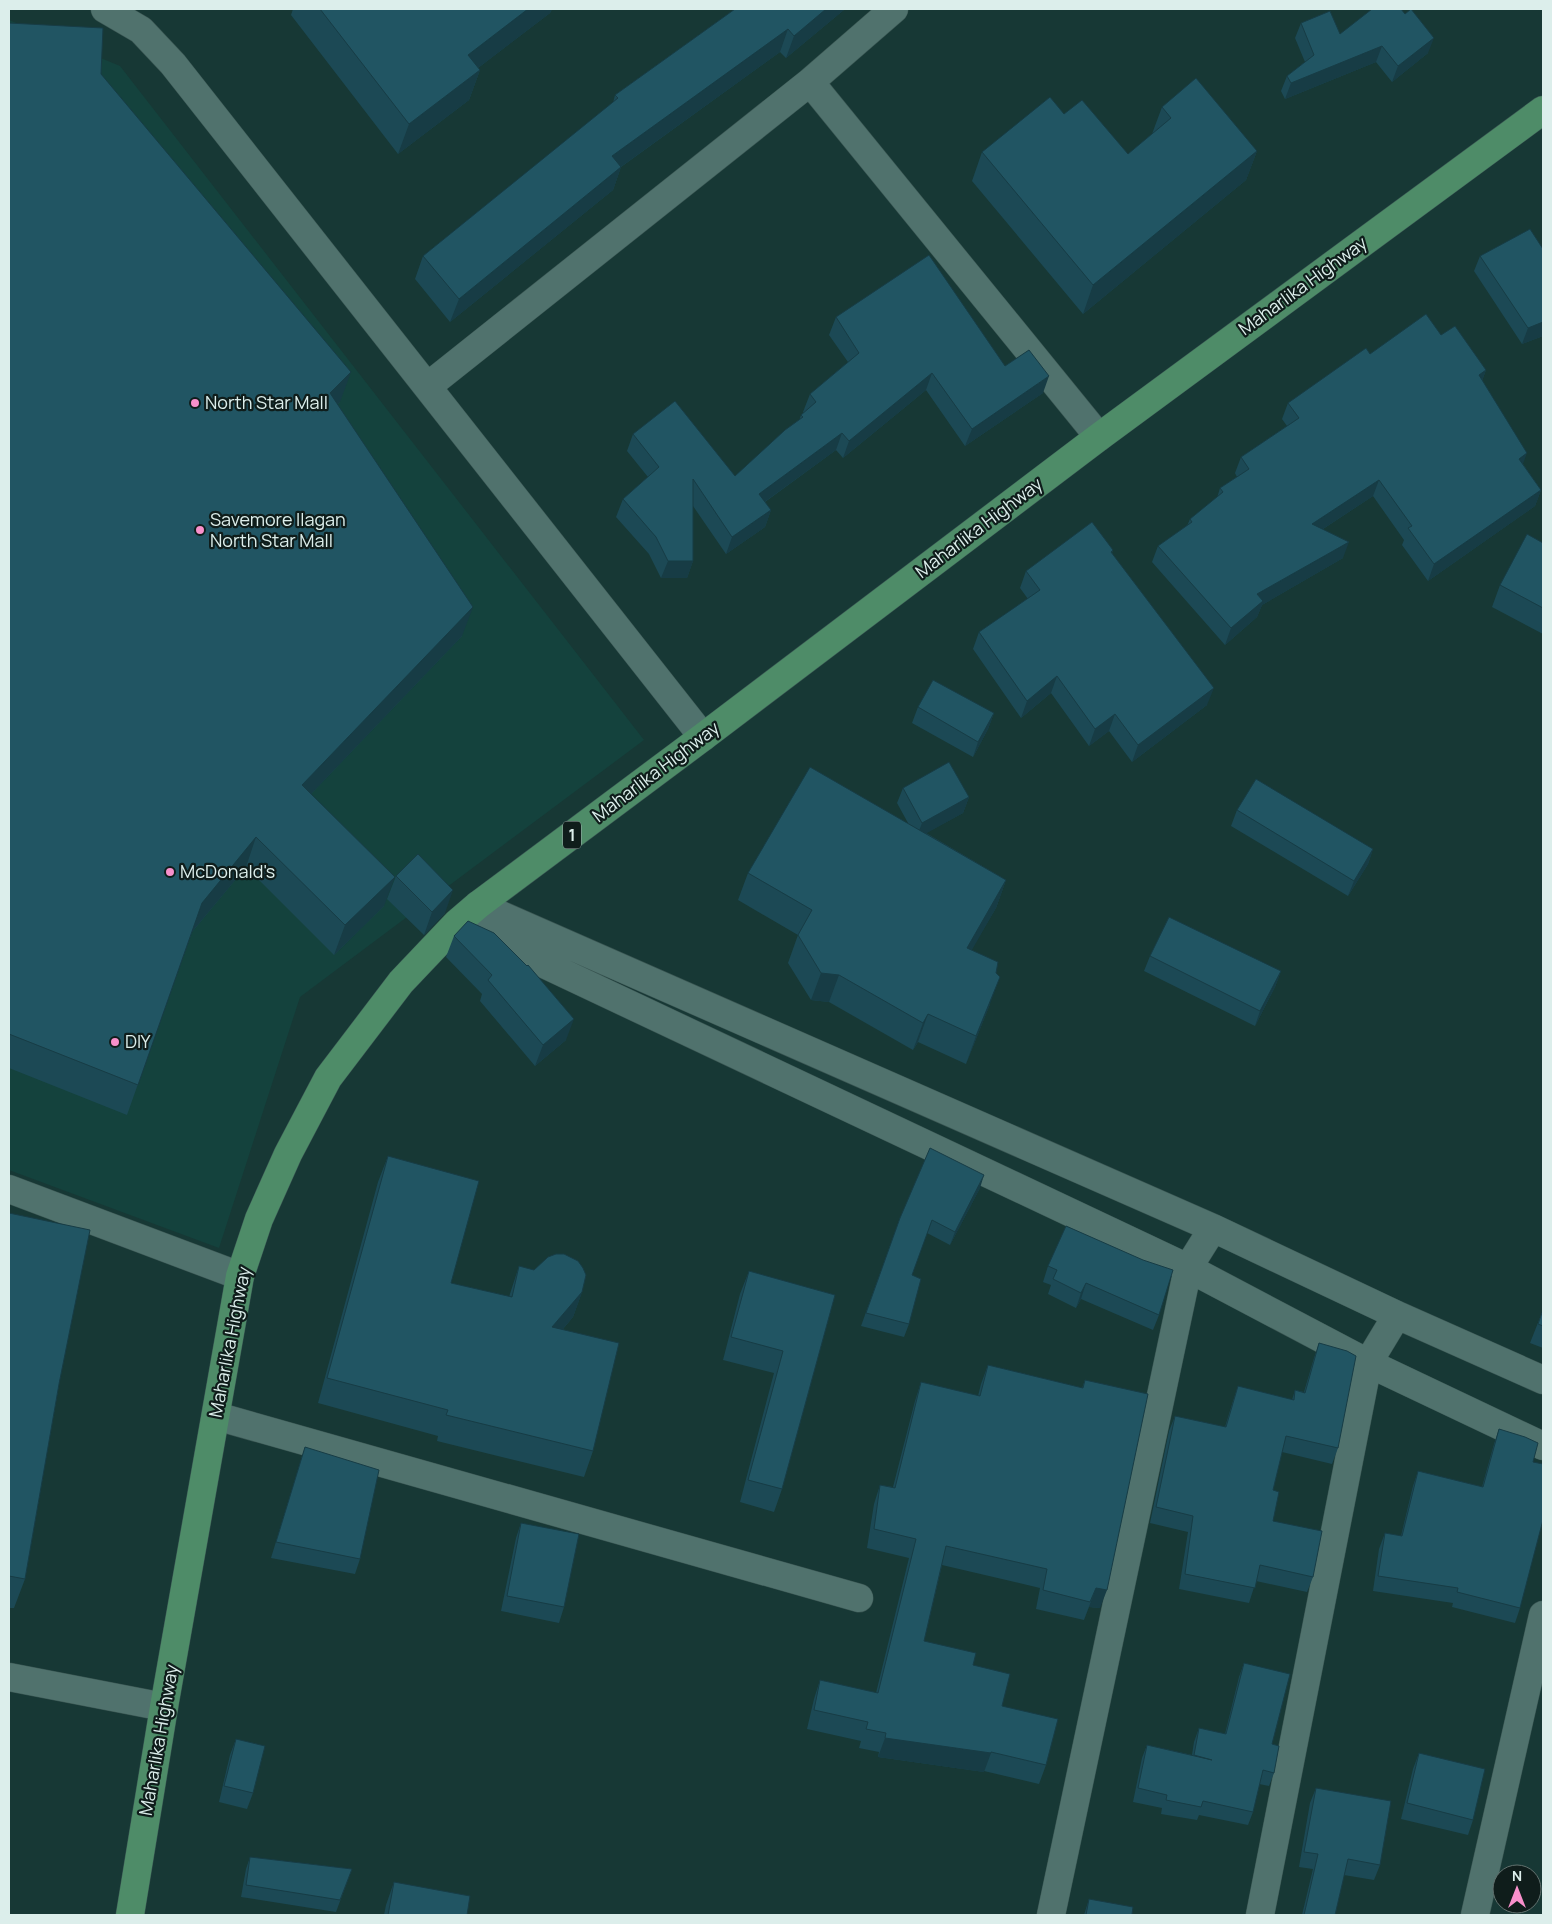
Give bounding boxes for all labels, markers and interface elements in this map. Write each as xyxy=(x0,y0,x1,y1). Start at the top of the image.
street label: Maharlika Highway xyxy=(1233,230,1372,340)
place label: North Star Mall xyxy=(205,390,328,414)
marker: North Star Mall xyxy=(189,397,201,409)
street label: Maharlika Highway xyxy=(910,471,1047,583)
place label: Savemore Ilagan North Star Mall xyxy=(210,507,346,552)
marker: Savemore Ilagan North Star Mall xyxy=(194,524,206,536)
street label: Maharlika Highway xyxy=(587,715,724,827)
road number: 1 xyxy=(563,822,581,848)
place label: McDonald's xyxy=(180,859,275,883)
marker: McDonald's xyxy=(164,866,176,878)
place label: DIY xyxy=(125,1029,152,1053)
marker: DIY xyxy=(109,1036,121,1048)
street label: Maharlika Highway xyxy=(203,1264,256,1419)
street label: Maharlika Highway xyxy=(133,1662,183,1817)
north arrow xyxy=(1492,1864,1542,1914)
text: N xyxy=(1512,1866,1522,1885)

